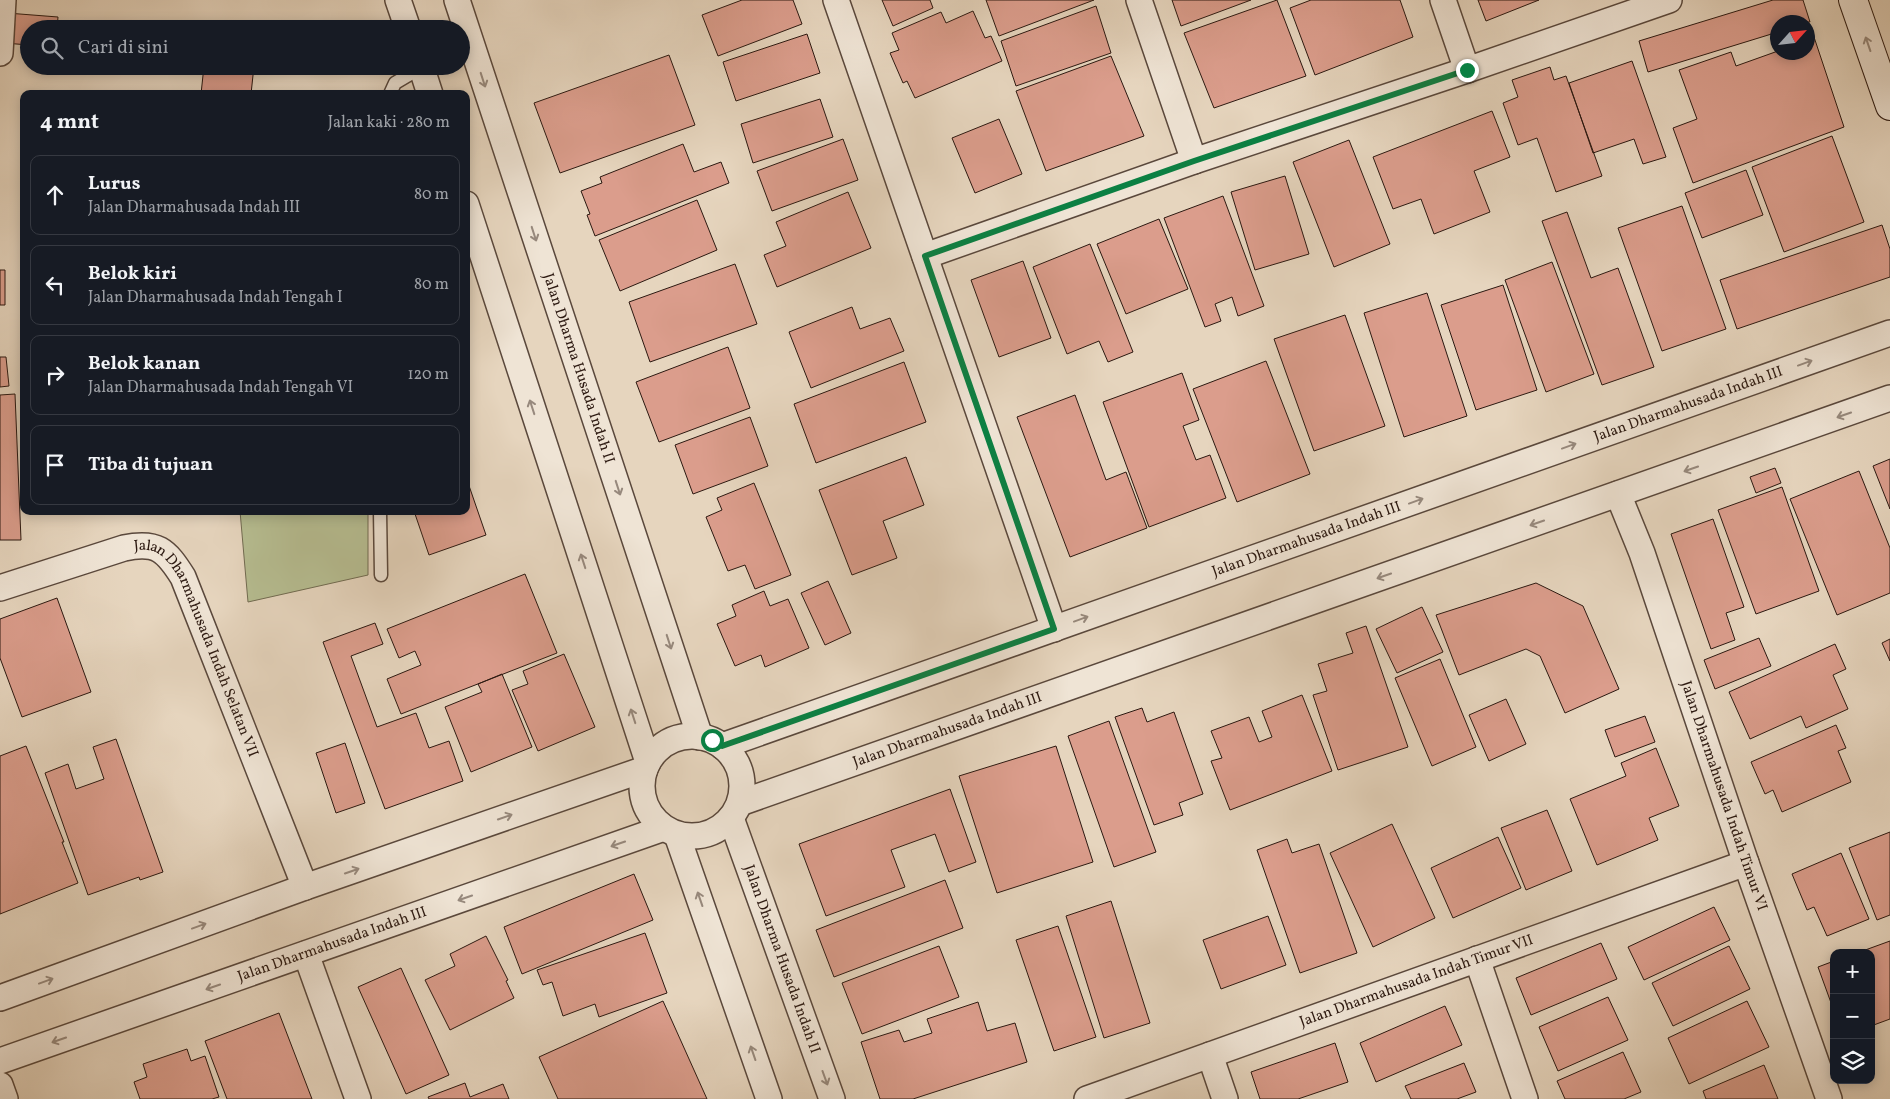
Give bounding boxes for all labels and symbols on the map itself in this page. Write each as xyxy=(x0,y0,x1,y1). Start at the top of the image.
north arrow xyxy=(1770,15,1815,60)
one-way arrow xyxy=(1863,36,1873,52)
route end xyxy=(1456,59,1479,82)
one-way arrow xyxy=(479,71,489,87)
one-way arrow xyxy=(530,226,539,241)
street label: Jalan Dharma Husada Indah II xyxy=(537,271,620,466)
one-way arrow xyxy=(1797,358,1812,367)
street label: Jalan Dharmahusada Indah III xyxy=(1591,361,1786,447)
one-way arrow xyxy=(527,399,537,415)
one-way arrow xyxy=(1837,411,1852,420)
one-way arrow xyxy=(1561,441,1577,451)
one-way arrow xyxy=(1683,464,1699,474)
one-way arrow xyxy=(614,480,623,495)
street label: Jalan Dharmahusada Indah III xyxy=(1209,496,1404,582)
one-way arrow xyxy=(1408,496,1423,505)
one-way arrow xyxy=(1530,518,1546,528)
street label: Jalan Dharmahusada Indah Selatan VII xyxy=(133,535,263,760)
one-way arrow xyxy=(577,554,587,570)
one-way arrow xyxy=(1377,572,1392,581)
one-way arrow xyxy=(1073,614,1089,623)
one-way arrow xyxy=(664,634,674,650)
street label: Jalan Dharmahusada Indah Timur VI xyxy=(1675,678,1773,914)
street label: Jalan Dharmahusada Indah III xyxy=(850,687,1045,773)
one-way arrow xyxy=(628,709,637,724)
route start xyxy=(701,729,724,752)
one-way arrow xyxy=(497,812,513,822)
one-way arrow xyxy=(611,840,627,849)
street label: Jalan Dharma Husada Indah II xyxy=(738,862,825,1057)
one-way arrow xyxy=(343,866,359,875)
one-way arrow xyxy=(695,892,704,908)
one-way arrow xyxy=(458,894,473,903)
street label: Jalan Dharmahusada Indah III xyxy=(235,902,430,987)
one-way arrow xyxy=(190,921,206,930)
street label: Jalan Dharmahusada Indah Timur VII xyxy=(1297,929,1536,1033)
one-way arrow xyxy=(38,976,53,985)
one-way arrow xyxy=(206,983,221,992)
one-way arrow xyxy=(52,1036,68,1046)
one-way arrow xyxy=(748,1046,757,1061)
one-way arrow xyxy=(821,1070,830,1086)

